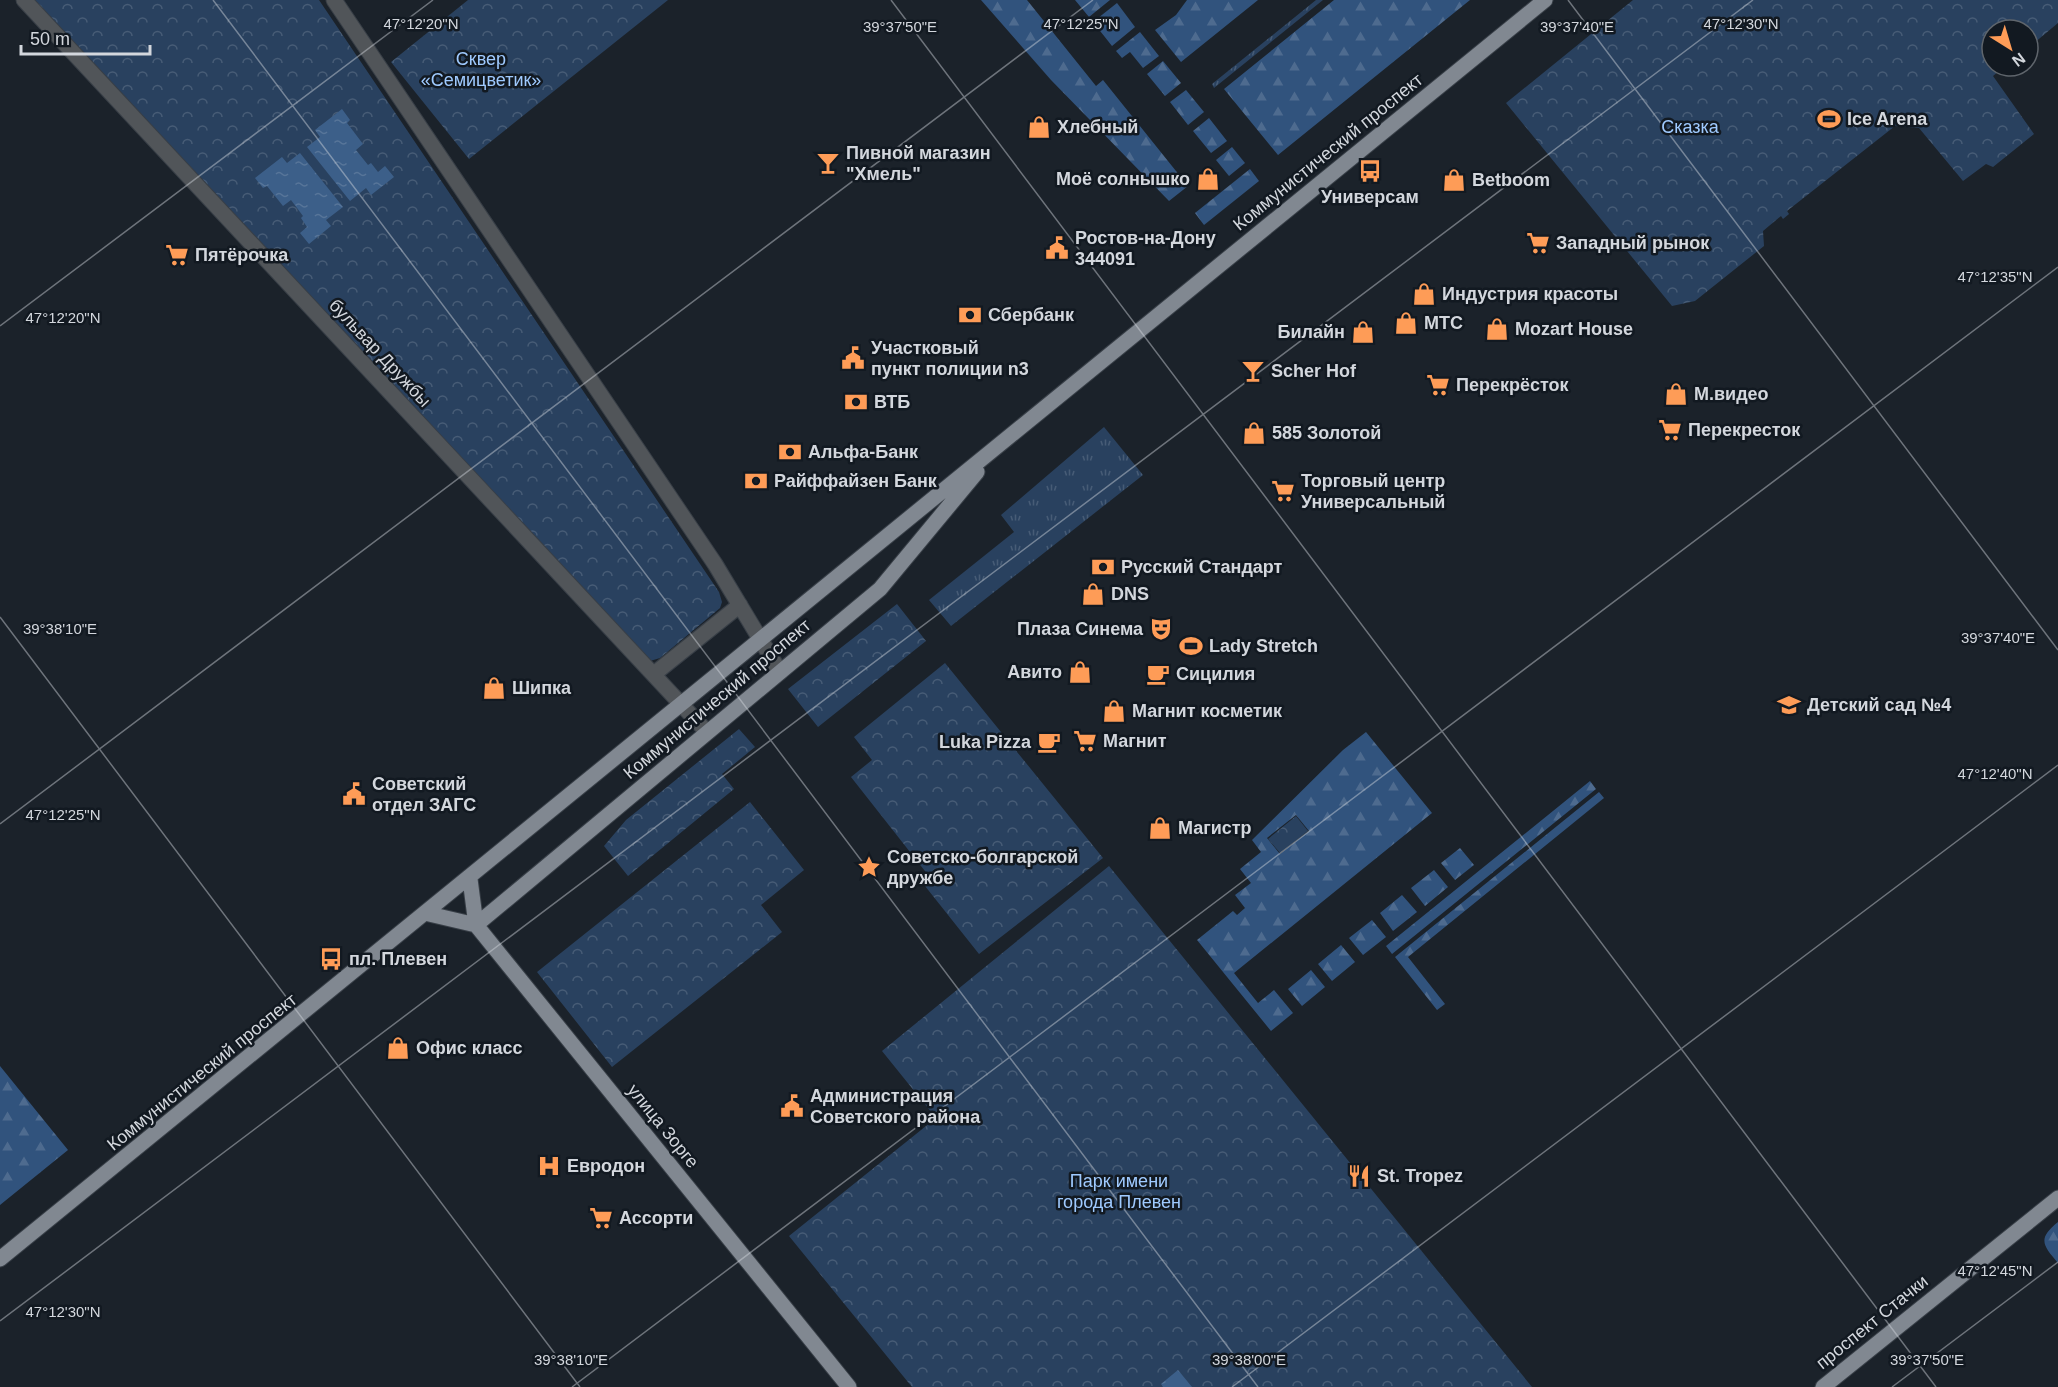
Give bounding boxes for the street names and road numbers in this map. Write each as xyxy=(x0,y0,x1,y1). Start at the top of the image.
street label: Коммунистический проспект xyxy=(1229,69,1427,235)
street label: бульвар Дружбы xyxy=(325,295,435,411)
street label: Коммунистический проспект xyxy=(619,615,815,783)
street label: Коммунистический проспект xyxy=(103,989,301,1155)
street label: улица Зорге xyxy=(623,1080,703,1172)
street label: проспект Стачки xyxy=(1812,1271,1932,1373)

